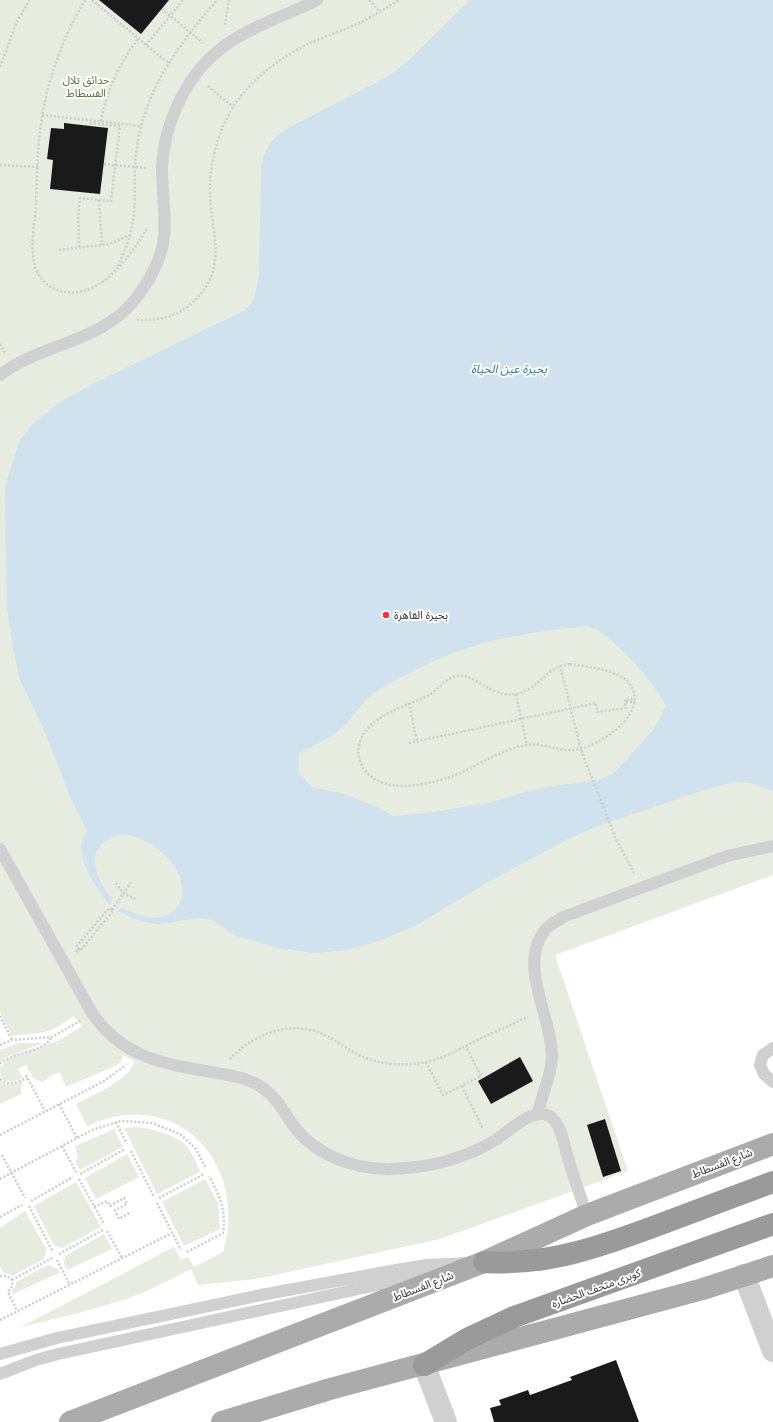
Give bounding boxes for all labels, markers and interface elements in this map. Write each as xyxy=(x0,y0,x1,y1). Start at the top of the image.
park label: حدائق تلال الفسطاط xyxy=(62,73,110,99)
water label: بحيرة عين الحياة xyxy=(471,361,548,376)
place label: بحيرة القاهرة xyxy=(394,608,448,622)
marker: بحيرة القاهرة xyxy=(381,610,391,620)
street label: شارع الفسطاط xyxy=(690,1145,755,1182)
street label: كوبرى متحف الحضاره xyxy=(549,1265,643,1311)
street label: شارع الفسطاط xyxy=(391,1268,456,1305)

